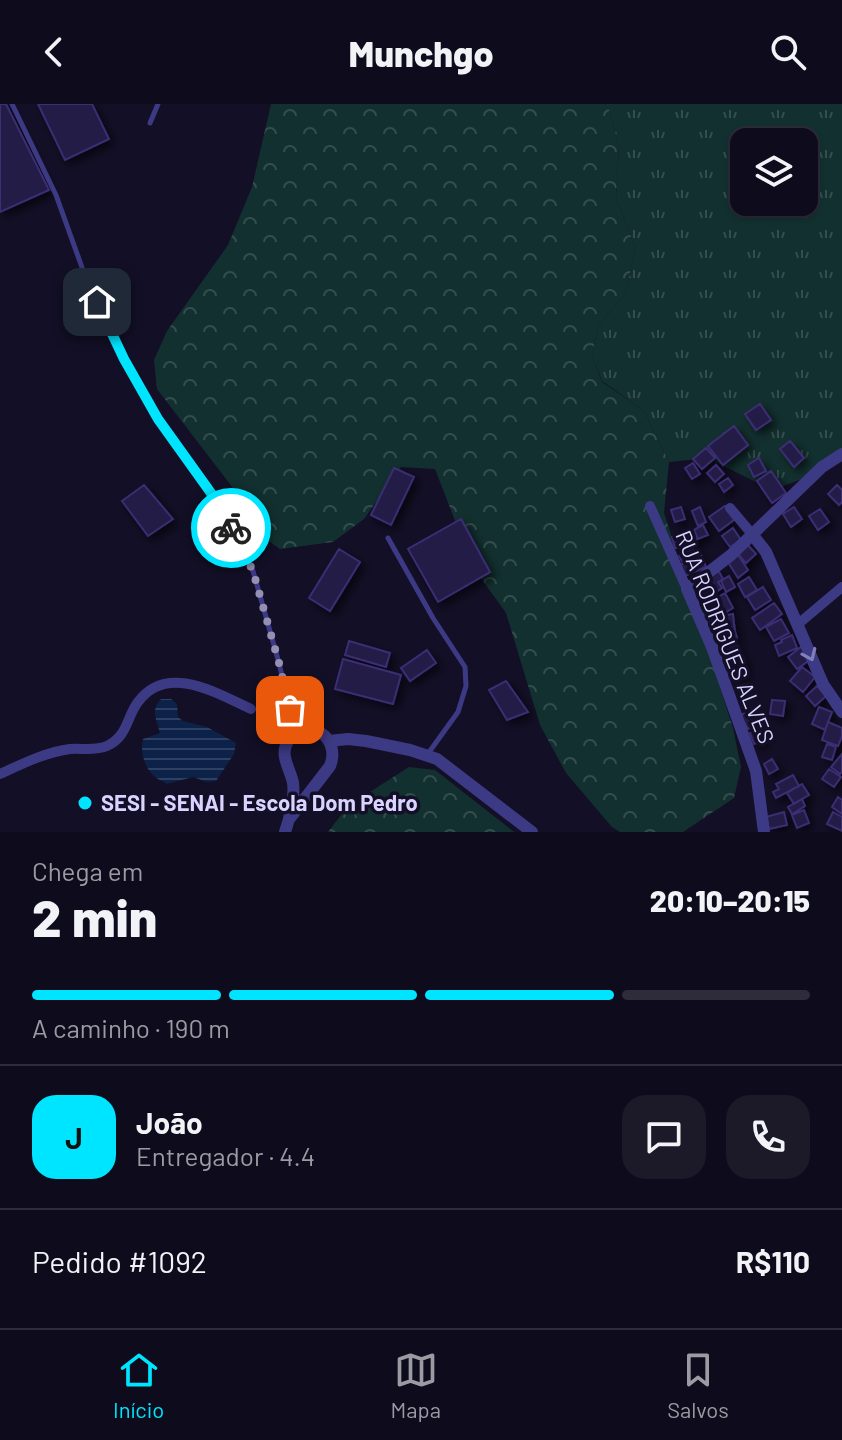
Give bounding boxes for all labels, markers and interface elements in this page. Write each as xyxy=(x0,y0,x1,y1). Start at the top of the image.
icon: back xyxy=(32,30,76,74)
icon: search xyxy=(766,30,810,74)
text: Munchgo xyxy=(349,31,493,74)
map controls xyxy=(730,128,818,216)
button: layers xyxy=(730,128,818,216)
pin xyxy=(63,268,131,336)
icon: home xyxy=(75,280,119,324)
courier xyxy=(191,488,271,568)
icon: bike xyxy=(209,506,253,550)
street label: RUA RODRIGUES ALVES xyxy=(671,526,781,747)
one-way arrow xyxy=(801,646,817,661)
pin xyxy=(256,676,324,744)
icon: bag xyxy=(268,688,312,732)
place label: SESI - SENAI - Escola Dom Pedro xyxy=(101,789,418,815)
marker: SESI - SENAI - Escola Dom Pedro xyxy=(76,794,94,812)
text: Chega em xyxy=(32,855,143,886)
text: 20:10–20:15 xyxy=(650,882,810,918)
text: 2 min xyxy=(32,885,157,947)
text: A caminho · 190 m xyxy=(32,1012,230,1043)
button: chat xyxy=(622,1095,706,1179)
button: phone xyxy=(726,1095,810,1179)
text: João xyxy=(136,1104,203,1140)
text: J xyxy=(65,1119,83,1155)
text: Entregador · 4.4 xyxy=(136,1140,315,1171)
text: Pedido #1092 xyxy=(32,1243,207,1279)
text: R$110 xyxy=(736,1243,810,1279)
tab: Início xyxy=(113,1348,164,1422)
tab: Mapa xyxy=(391,1348,441,1422)
tab: Salvos xyxy=(667,1348,729,1422)

